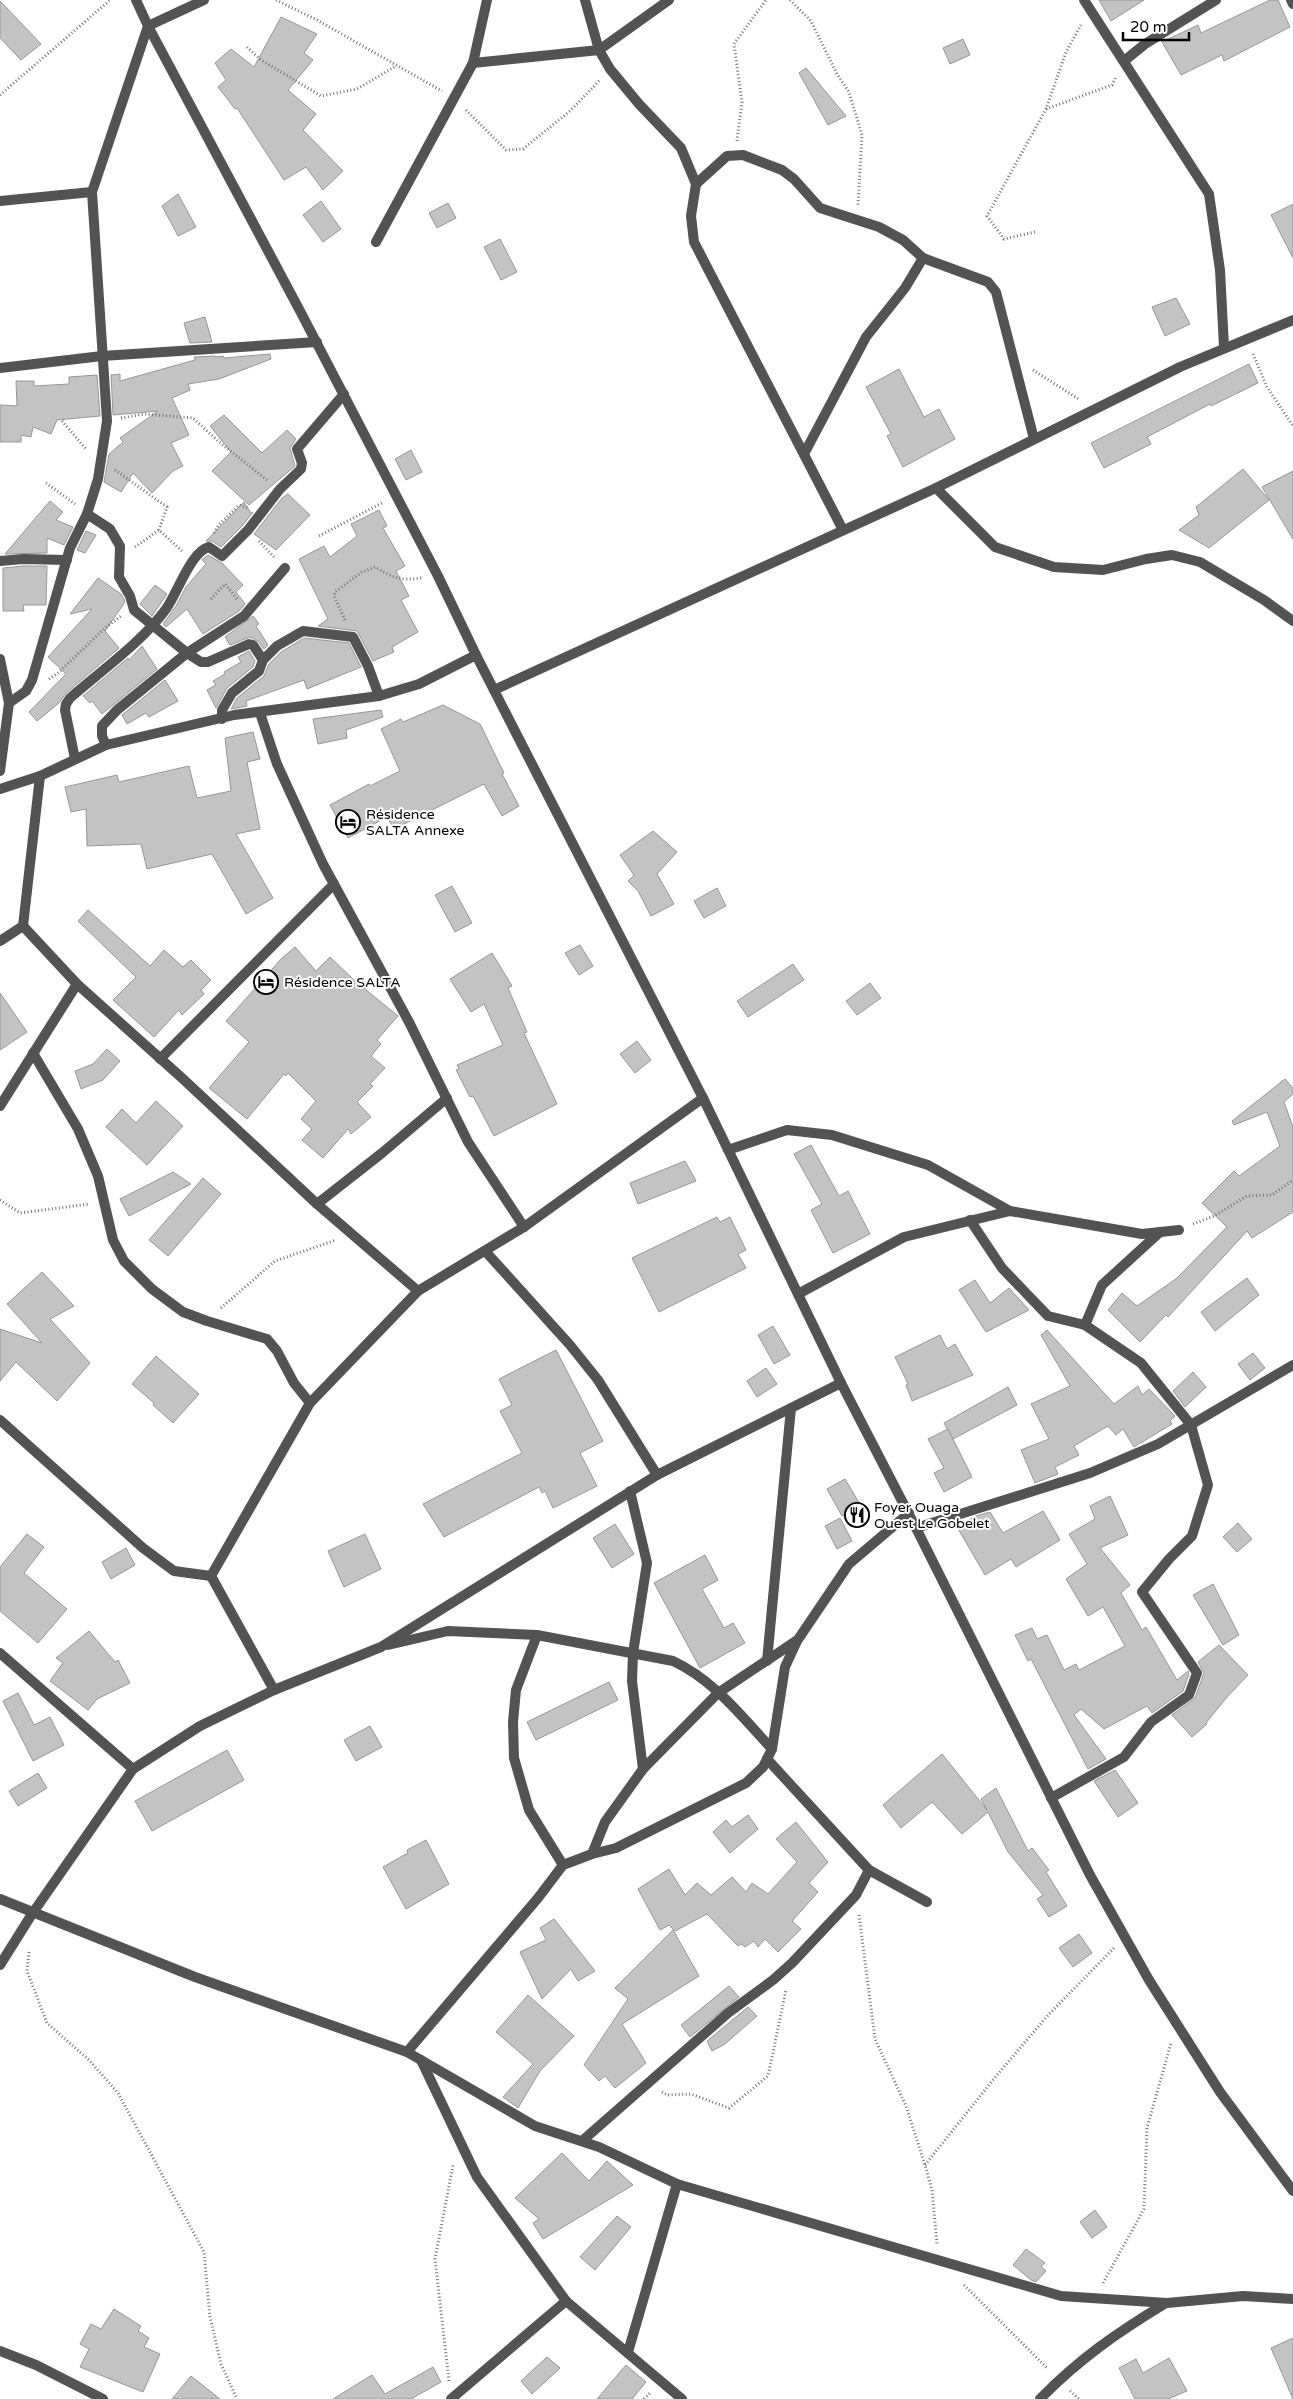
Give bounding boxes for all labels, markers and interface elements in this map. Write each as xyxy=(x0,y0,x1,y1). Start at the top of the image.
scale bar xyxy=(1123,10,1189,42)
text: 20 m xyxy=(1130,18,1167,36)
place label: Résidence SALTA Annexe xyxy=(366,806,465,839)
hotel icon: Résidence SALTA Annexe xyxy=(335,809,361,835)
hotel icon: Résidence SALTA xyxy=(253,969,279,995)
place label: Résidence SALTA xyxy=(284,974,401,991)
place label: Foyer Ouaga Ouest Le Gobelet xyxy=(874,1499,990,1532)
restaurant icon: Foyer Ouaga Ouest Le Gobelet xyxy=(844,1502,870,1528)

